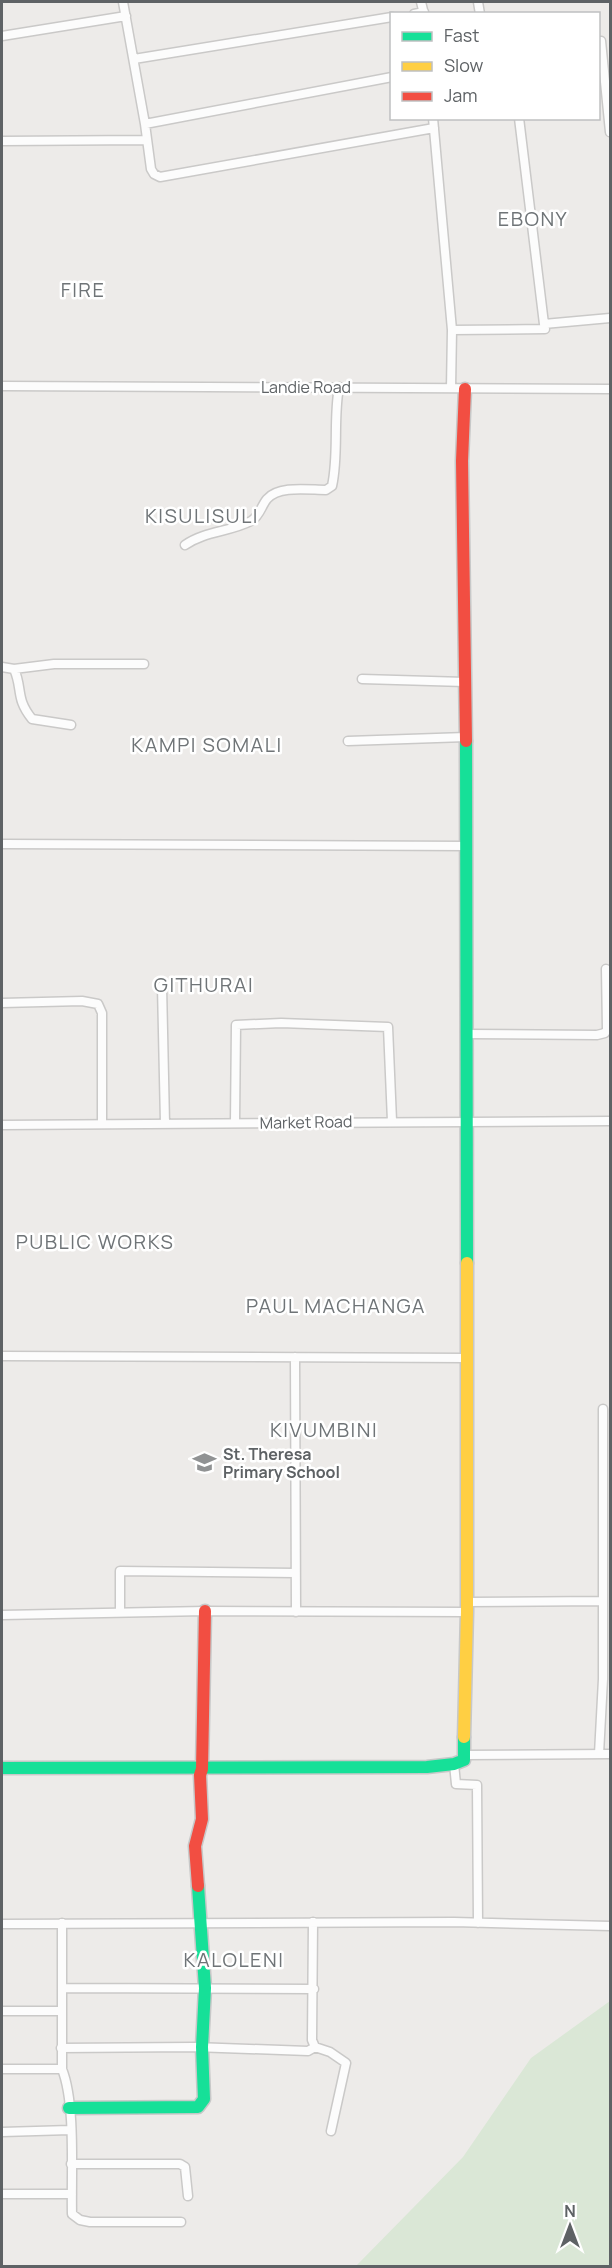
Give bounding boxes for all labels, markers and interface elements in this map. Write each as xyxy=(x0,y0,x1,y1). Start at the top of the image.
legend xyxy=(390,12,600,120)
text: Fast xyxy=(444,23,479,47)
text: Slow xyxy=(444,53,484,77)
text: Jam xyxy=(444,83,478,107)
district label: EBONY xyxy=(498,205,568,232)
district label: FIRE xyxy=(61,276,105,303)
street label: Landie Road xyxy=(261,376,351,398)
district label: KISULISULI xyxy=(145,502,259,529)
district label: KAMPI SOMALI xyxy=(131,731,283,758)
district label: GITHURAI xyxy=(154,971,254,998)
street label: Market Road xyxy=(259,1110,353,1134)
district label: PUBLIC WORKS xyxy=(16,1228,174,1255)
district label: PAUL MACHANGA xyxy=(246,1292,426,1319)
district label: KIVUMBINI xyxy=(270,1416,378,1443)
place label: St. Theresa Primary School xyxy=(223,1443,340,1483)
school or university icon: St. Theresa Primary School xyxy=(192,1450,218,1476)
district label: KALOLENI xyxy=(184,1946,284,1973)
north arrow xyxy=(540,2196,600,2256)
text: N xyxy=(564,2200,576,2222)

